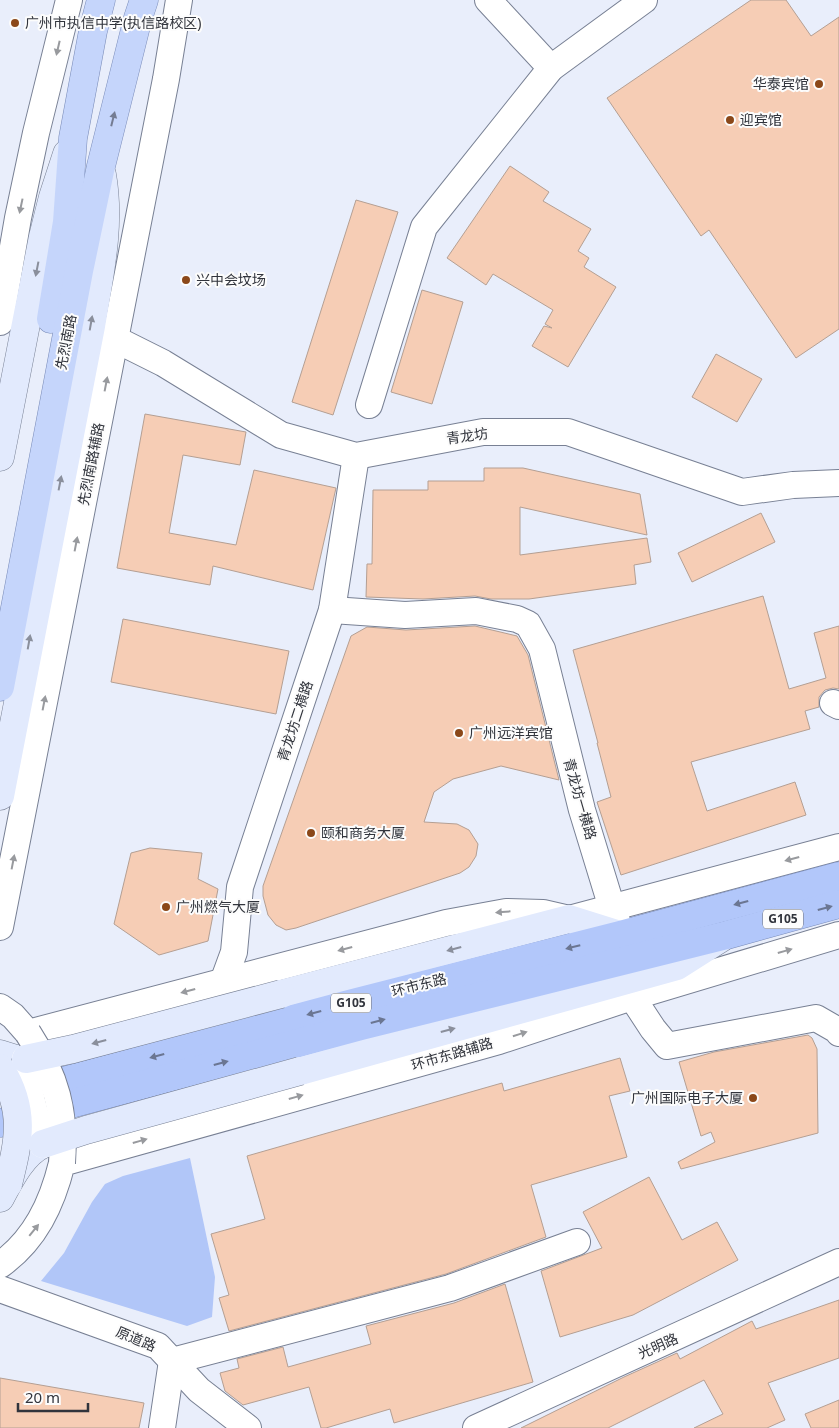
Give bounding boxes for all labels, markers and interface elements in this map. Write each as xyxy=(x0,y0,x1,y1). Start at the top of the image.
place label: 广州市执信中学(执信路校区) xyxy=(25,13,201,32)
marker: 广州市执信中学(执信路校区) xyxy=(9,17,21,29)
one-way arrow xyxy=(54,40,62,55)
place label: 华泰宾馆 xyxy=(753,74,809,93)
marker: 华泰宾馆 xyxy=(813,78,825,90)
place label: 迎宾馆 xyxy=(740,110,782,129)
one-way arrow xyxy=(109,111,117,126)
marker: 迎宾馆 xyxy=(724,114,736,126)
one-way arrow xyxy=(17,198,25,213)
one-way arrow xyxy=(33,262,41,278)
place label: 兴中会坟场 xyxy=(196,270,266,289)
marker: 兴中会坟场 xyxy=(180,274,192,286)
street label: 先烈南路 xyxy=(51,313,80,371)
one-way arrow xyxy=(87,315,95,331)
one-way arrow xyxy=(102,376,110,391)
street label: 先烈南路辅路 xyxy=(73,421,108,507)
street label: 青龙坊 xyxy=(445,423,489,448)
one-way arrow xyxy=(56,474,64,490)
one-way arrow xyxy=(72,535,80,551)
one-way arrow xyxy=(26,634,34,650)
street label: 青龙坊二横路 xyxy=(273,678,317,764)
one-way arrow xyxy=(40,694,48,710)
place label: 广州远洋宾馆 xyxy=(469,723,553,742)
marker: 广州远洋宾馆 xyxy=(453,727,465,739)
street label: 青龙坊一横路 xyxy=(560,756,601,842)
place label: 颐和商务大厦 xyxy=(321,823,405,842)
marker: 颐和商务大厦 xyxy=(305,827,317,839)
one-way arrow xyxy=(9,854,17,870)
one-way arrow xyxy=(784,855,799,863)
place label: 广州燃气大厦 xyxy=(176,897,260,916)
one-way arrow xyxy=(734,899,749,907)
marker: 广州燃气大厦 xyxy=(160,901,172,913)
one-way arrow xyxy=(817,903,832,911)
one-way arrow xyxy=(495,908,511,916)
road number: G105 xyxy=(763,910,803,929)
one-way arrow xyxy=(566,943,581,951)
one-way arrow xyxy=(337,945,353,953)
one-way arrow xyxy=(446,945,461,953)
one-way arrow xyxy=(778,946,793,954)
street label: 环市东路 xyxy=(389,969,448,1001)
one-way arrow xyxy=(180,987,195,995)
road number: G105 xyxy=(331,994,371,1012)
one-way arrow xyxy=(307,1010,322,1018)
one-way arrow xyxy=(370,1017,385,1025)
one-way arrow xyxy=(441,1026,456,1034)
one-way arrow xyxy=(513,1029,528,1037)
street label: 环市东路辅路 xyxy=(409,1033,495,1074)
one-way arrow xyxy=(91,1038,106,1046)
one-way arrow xyxy=(150,1052,165,1060)
one-way arrow xyxy=(213,1059,228,1067)
place label: 广州国际电子大厦 xyxy=(631,1088,743,1107)
marker: 广州国际电子大厦 xyxy=(747,1092,759,1104)
one-way arrow xyxy=(289,1093,304,1101)
one-way arrow xyxy=(132,1137,147,1145)
one-way arrow xyxy=(28,1224,39,1237)
street label: 原道路 xyxy=(113,1322,159,1355)
street label: 光明路 xyxy=(635,1328,681,1363)
scale bar xyxy=(18,1380,88,1412)
text: 20 m xyxy=(25,1387,60,1407)

